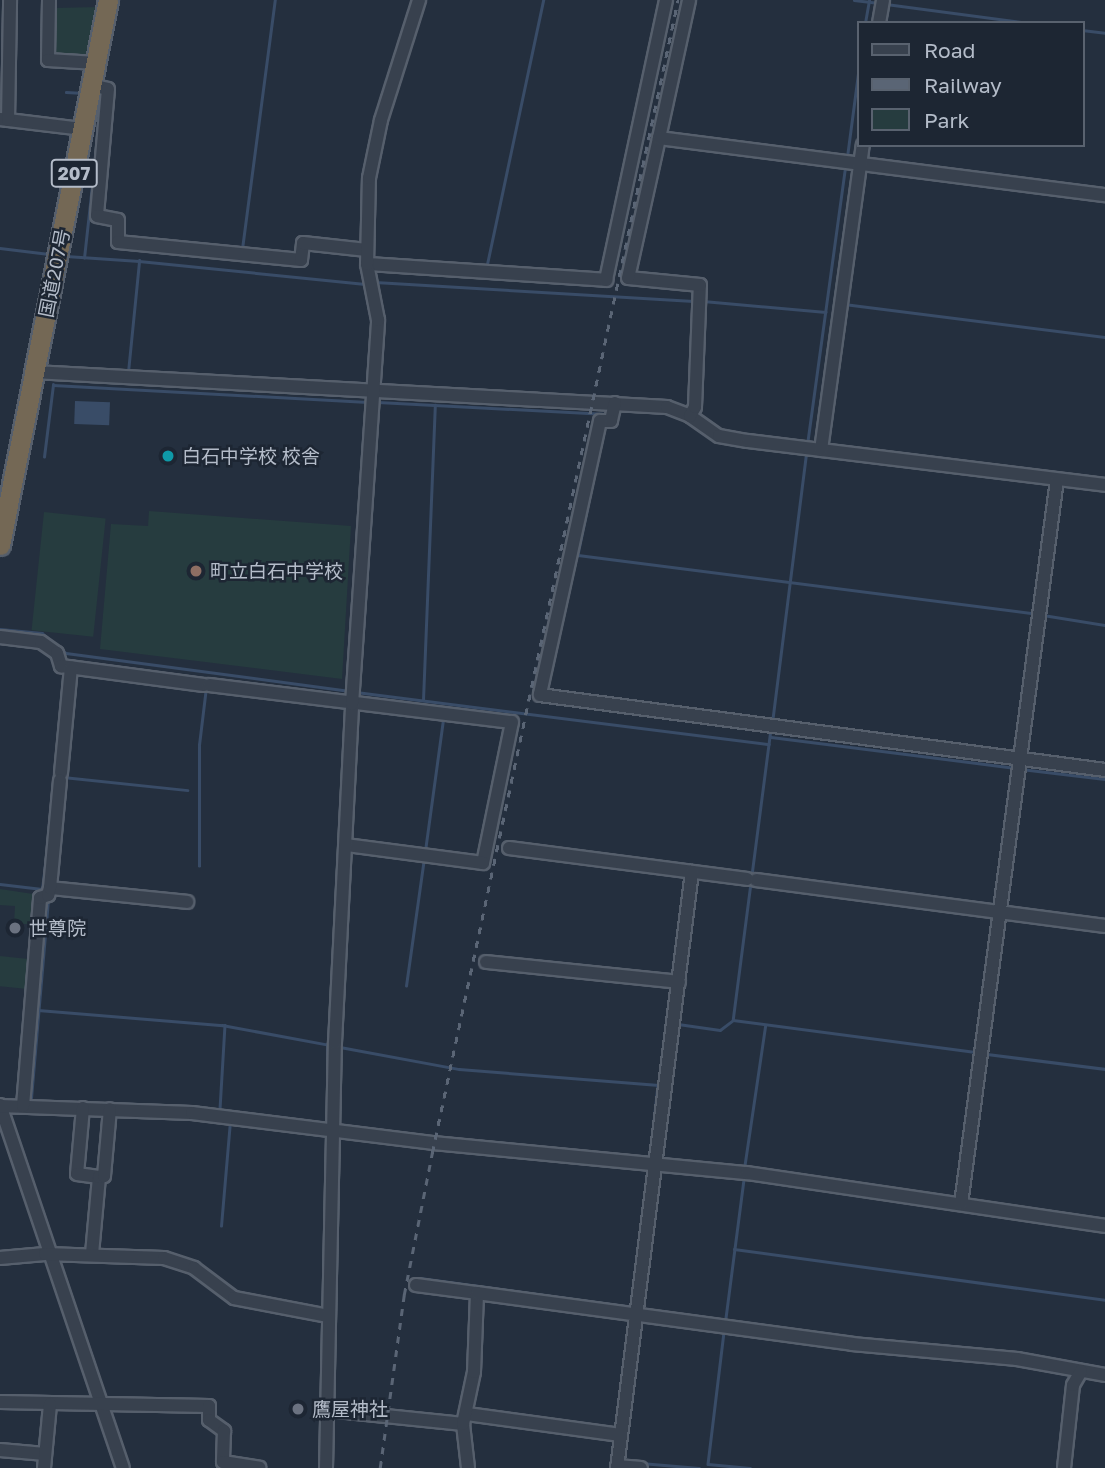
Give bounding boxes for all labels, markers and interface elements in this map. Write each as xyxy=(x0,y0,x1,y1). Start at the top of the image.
legend xyxy=(856,21,1084,147)
text: Road xyxy=(924,37,975,63)
text: Railway xyxy=(924,72,1002,98)
text: Park xyxy=(924,107,969,133)
road number: 207 xyxy=(50,158,98,188)
street label: 国道207号 xyxy=(34,227,74,319)
place label: 白石中学校 校舎 xyxy=(182,445,320,467)
marker: 白石中学校 校舎 xyxy=(160,448,176,464)
place label: 町立白石中学校 xyxy=(210,560,343,582)
marker: 町立白石中学校 xyxy=(188,563,204,579)
place label: 世尊院 xyxy=(29,917,86,939)
marker: 世尊院 xyxy=(7,920,23,936)
place label: 鷹屋神社 xyxy=(312,1398,388,1420)
marker: 鷹屋神社 xyxy=(290,1401,306,1417)

